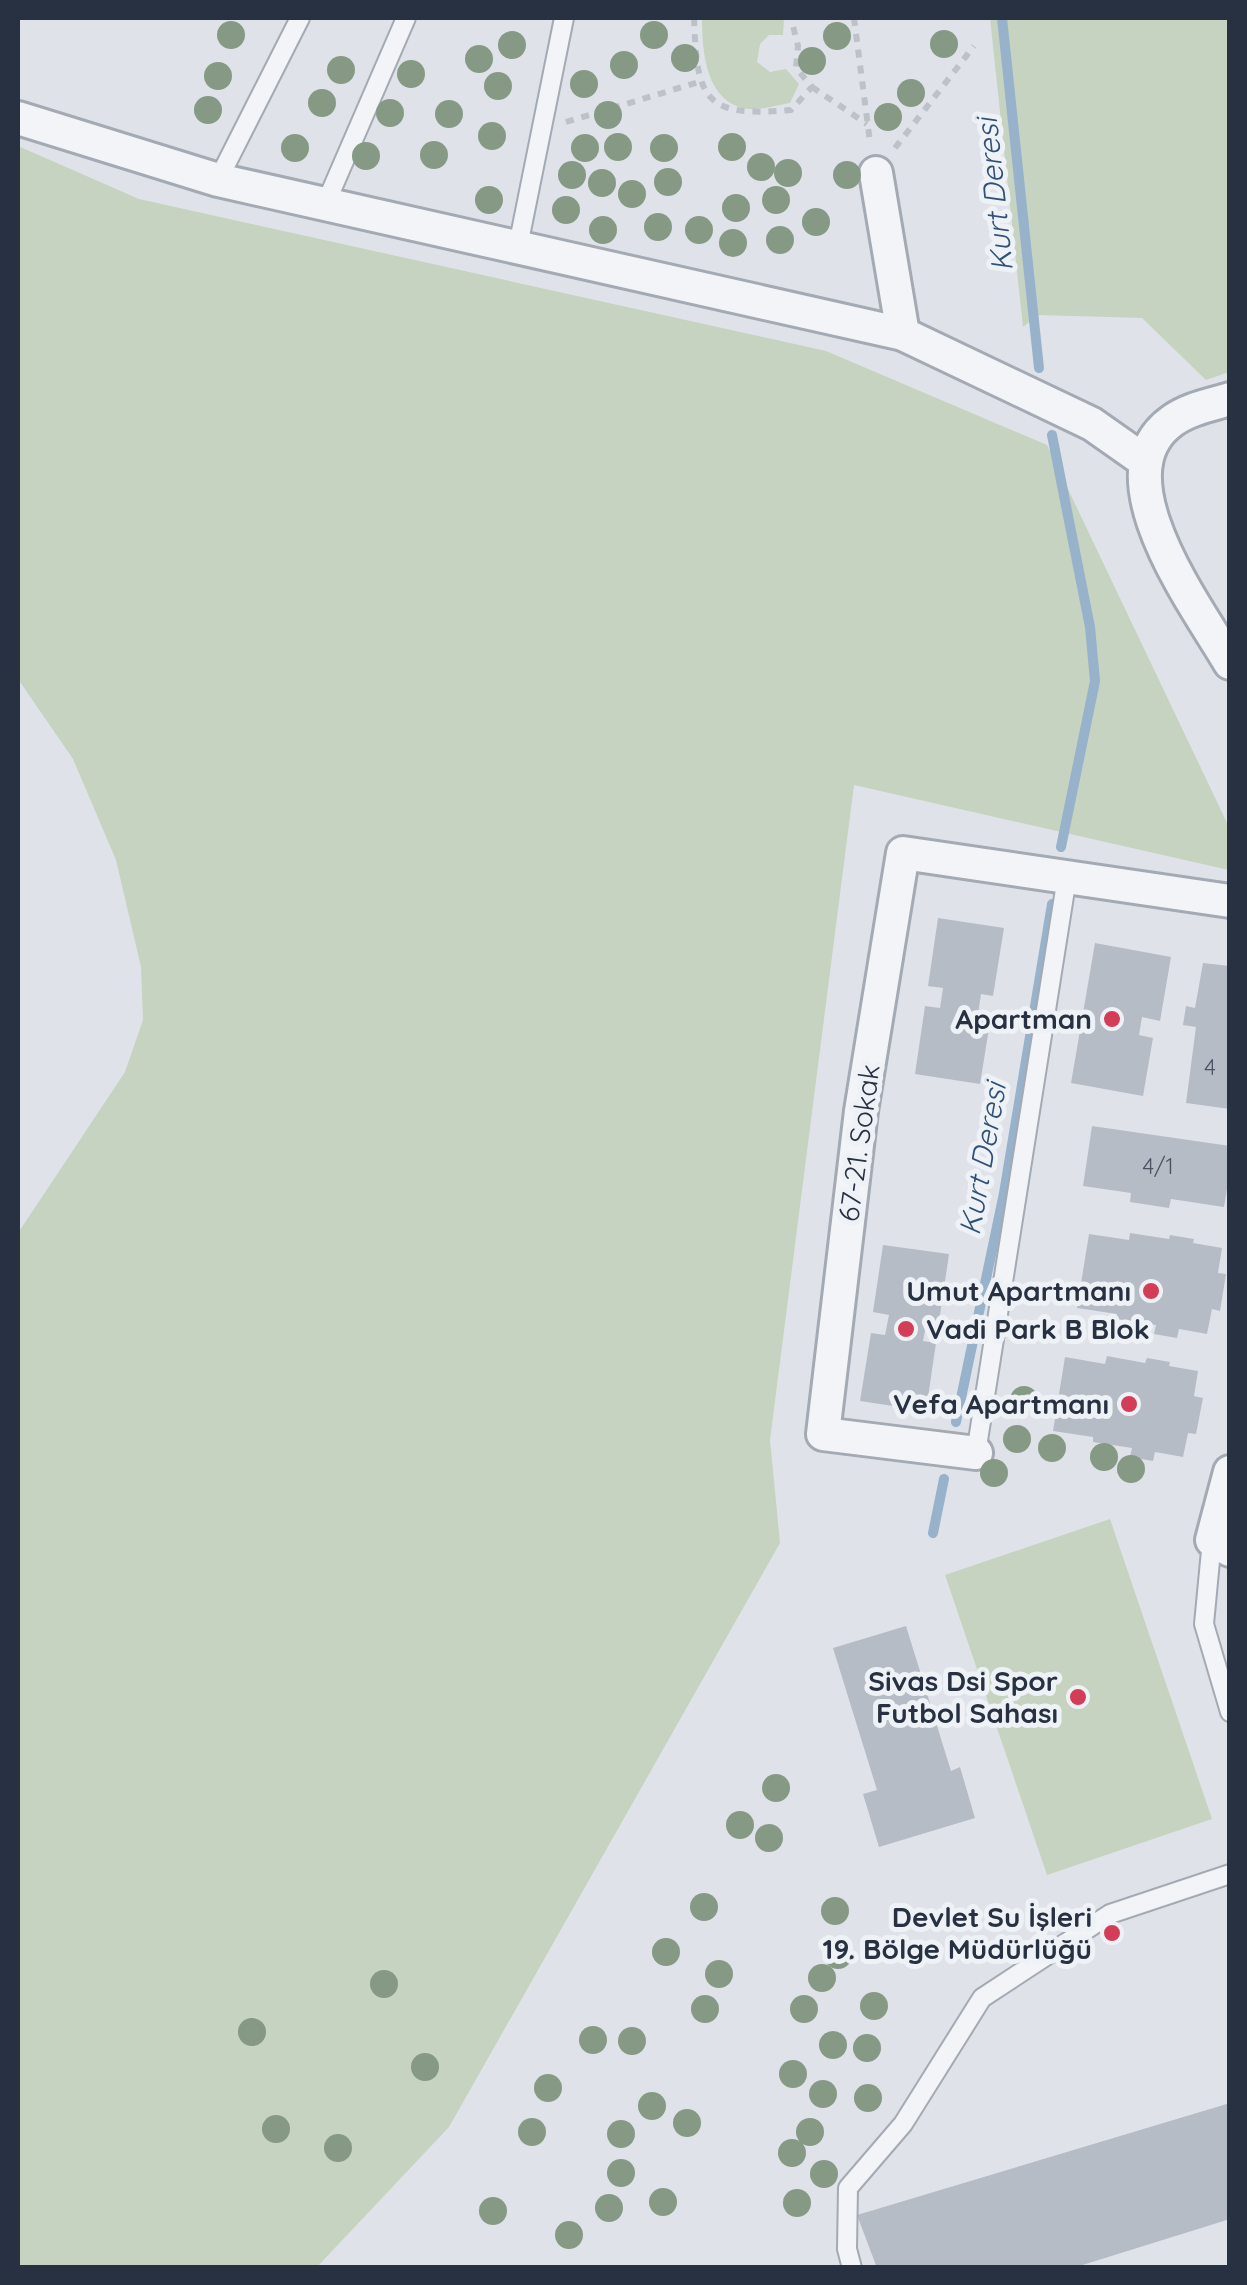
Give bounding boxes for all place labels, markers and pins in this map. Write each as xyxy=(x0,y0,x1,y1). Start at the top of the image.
place label: Apartman xyxy=(955,1001,1092,1036)
marker: Apartman xyxy=(1101,1008,1123,1030)
place label: Umut Apartmanı xyxy=(906,1273,1131,1308)
marker: Umut Apartmanı xyxy=(1140,1280,1162,1302)
place label: Vadi Park B Blok xyxy=(926,1311,1150,1346)
marker: Vadi Park B Blok xyxy=(895,1318,917,1340)
place label: Vefa Apartmanı xyxy=(893,1386,1109,1421)
marker: Vefa Apartmanı xyxy=(1118,1393,1140,1415)
place label: Sivas Dsi Spor Futbol Sahası xyxy=(868,1663,1058,1730)
marker: Sivas Dsi Spor Futbol Sahası xyxy=(1067,1686,1089,1708)
place label: Devlet Su İşleri 19. Bölge Müdürlüğü xyxy=(823,1899,1092,1966)
marker: Devlet Su İşleri 19. Bölge Müdürlüğü xyxy=(1101,1922,1123,1944)

